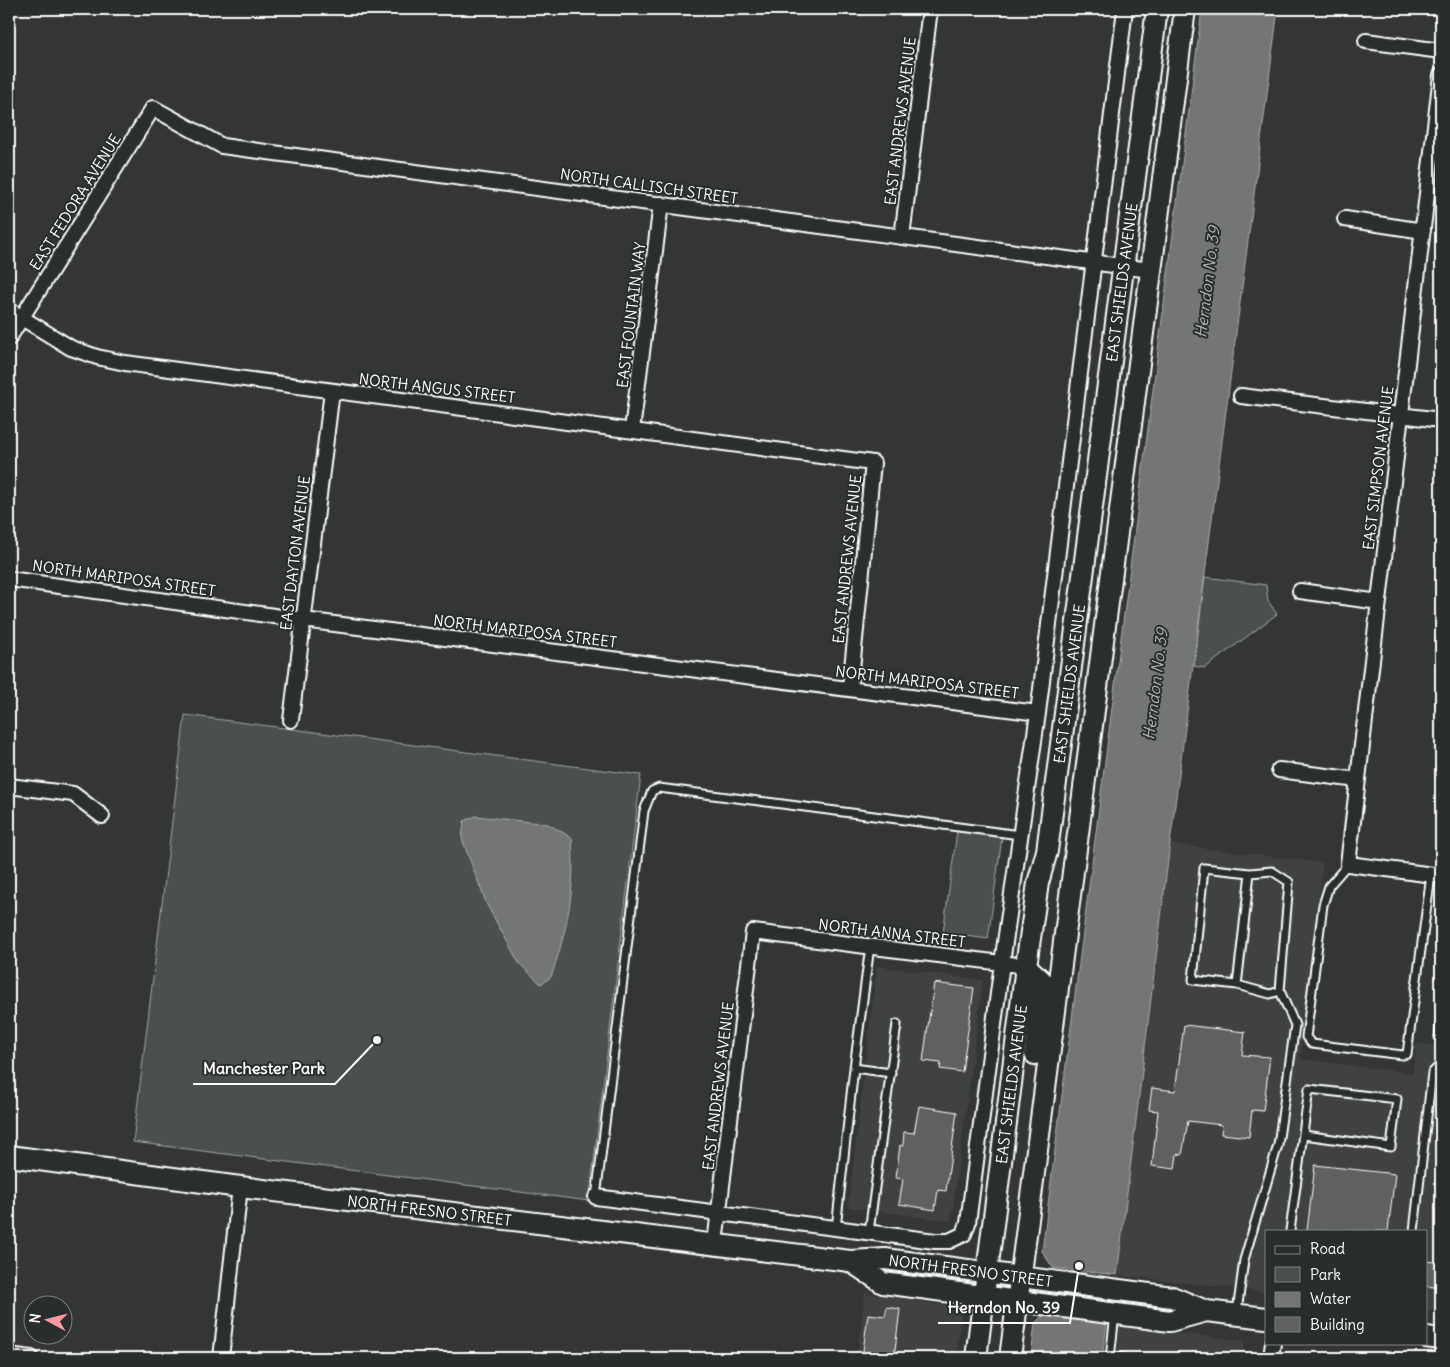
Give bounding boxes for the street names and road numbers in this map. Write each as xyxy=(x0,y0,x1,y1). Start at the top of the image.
street label: EAST ANDREWS AVENUE xyxy=(880,36,920,206)
street label: EAST FEDORA AVENUE xyxy=(25,130,125,274)
street label: NORTH CALLISCH STREET xyxy=(559,164,739,208)
street label: EAST SHIELDS AVENUE xyxy=(1102,201,1141,363)
street label: EAST FOUNTAIN WAY xyxy=(613,240,649,389)
street label: NORTH ANGUS STREET xyxy=(358,369,516,407)
street label: EAST SIMPSON AVENUE xyxy=(1359,385,1398,551)
street label: EAST DAYTON AVENUE xyxy=(276,474,314,632)
street label: EAST ANDREWS AVENUE xyxy=(829,474,865,644)
street label: NORTH MARIPOSA STREET xyxy=(31,556,217,600)
street label: EAST SHIELDS AVENUE xyxy=(1049,603,1089,764)
street label: NORTH MARIPOSA STREET xyxy=(432,610,618,652)
street label: NORTH MARIPOSA STREET xyxy=(834,661,1020,703)
street label: NORTH ANNA STREET xyxy=(817,915,967,951)
street label: EAST ANDREWS AVENUE xyxy=(698,1001,738,1171)
street label: EAST SHIELDS AVENUE xyxy=(991,1003,1031,1165)
street label: NORTH FRESNO STREET xyxy=(346,1191,513,1229)
street label: NORTH FRESNO STREET xyxy=(887,1250,1054,1291)

